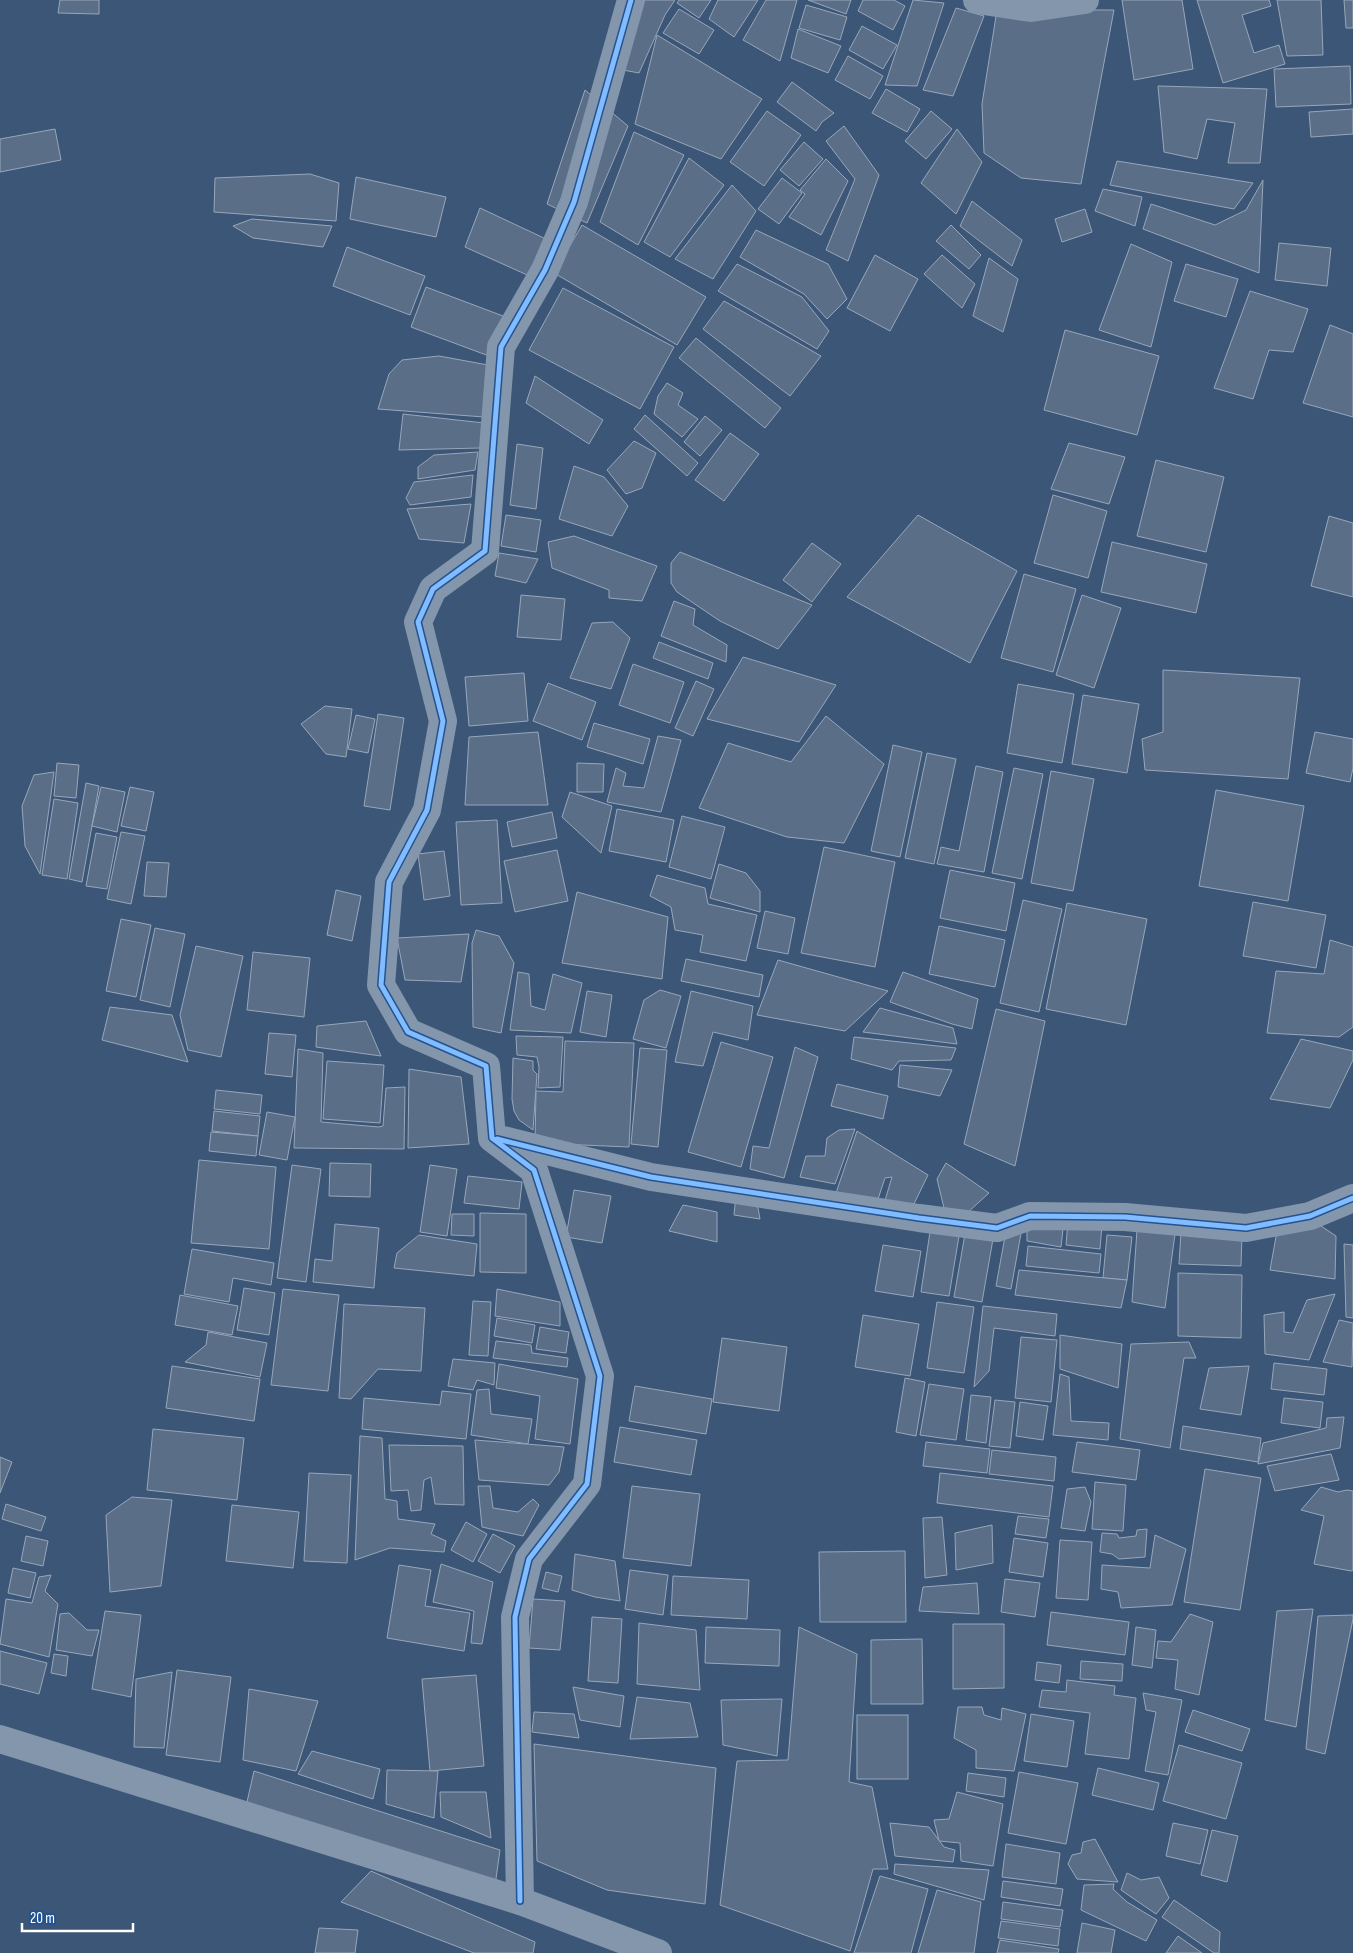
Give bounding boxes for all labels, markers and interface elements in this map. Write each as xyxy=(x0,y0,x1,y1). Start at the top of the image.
scale bar xyxy=(22,1900,134,1932)
text: 20 m xyxy=(30,1909,55,1928)

